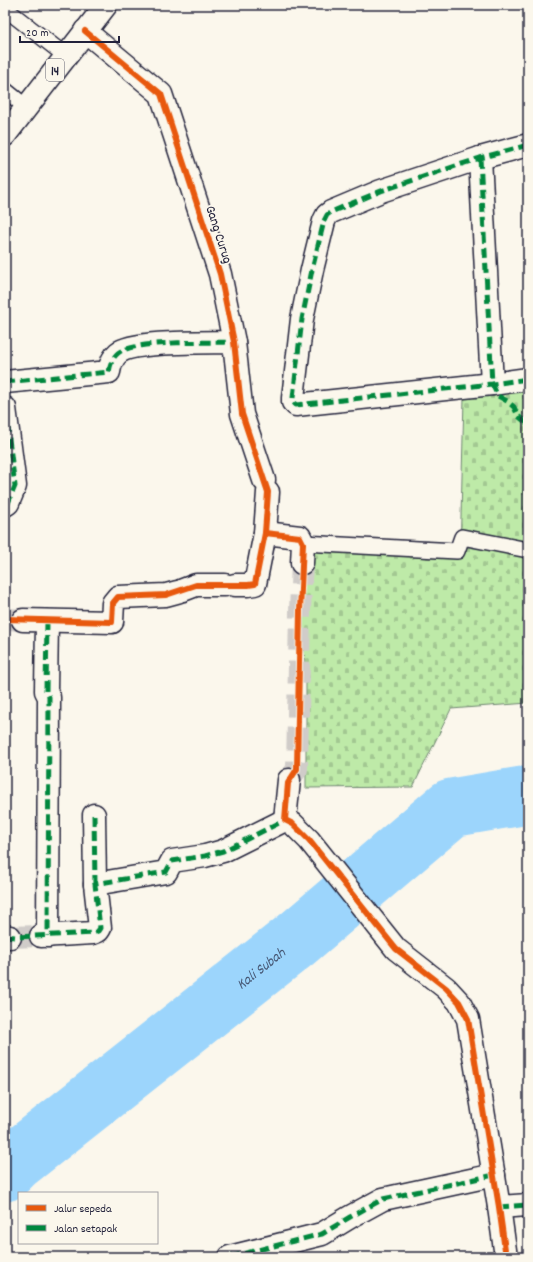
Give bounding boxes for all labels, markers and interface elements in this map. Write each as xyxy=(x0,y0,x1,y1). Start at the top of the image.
scale bar xyxy=(20,18,119,44)
text: 20 m xyxy=(26,25,49,42)
road number: 14 xyxy=(46,59,64,81)
street label: Gang Curug xyxy=(199,203,237,266)
water label: Kali Subah xyxy=(232,943,292,996)
legend xyxy=(18,1192,158,1244)
text: Jalur sepeda xyxy=(54,1201,112,1218)
text: Jalan setapak xyxy=(54,1221,117,1238)

